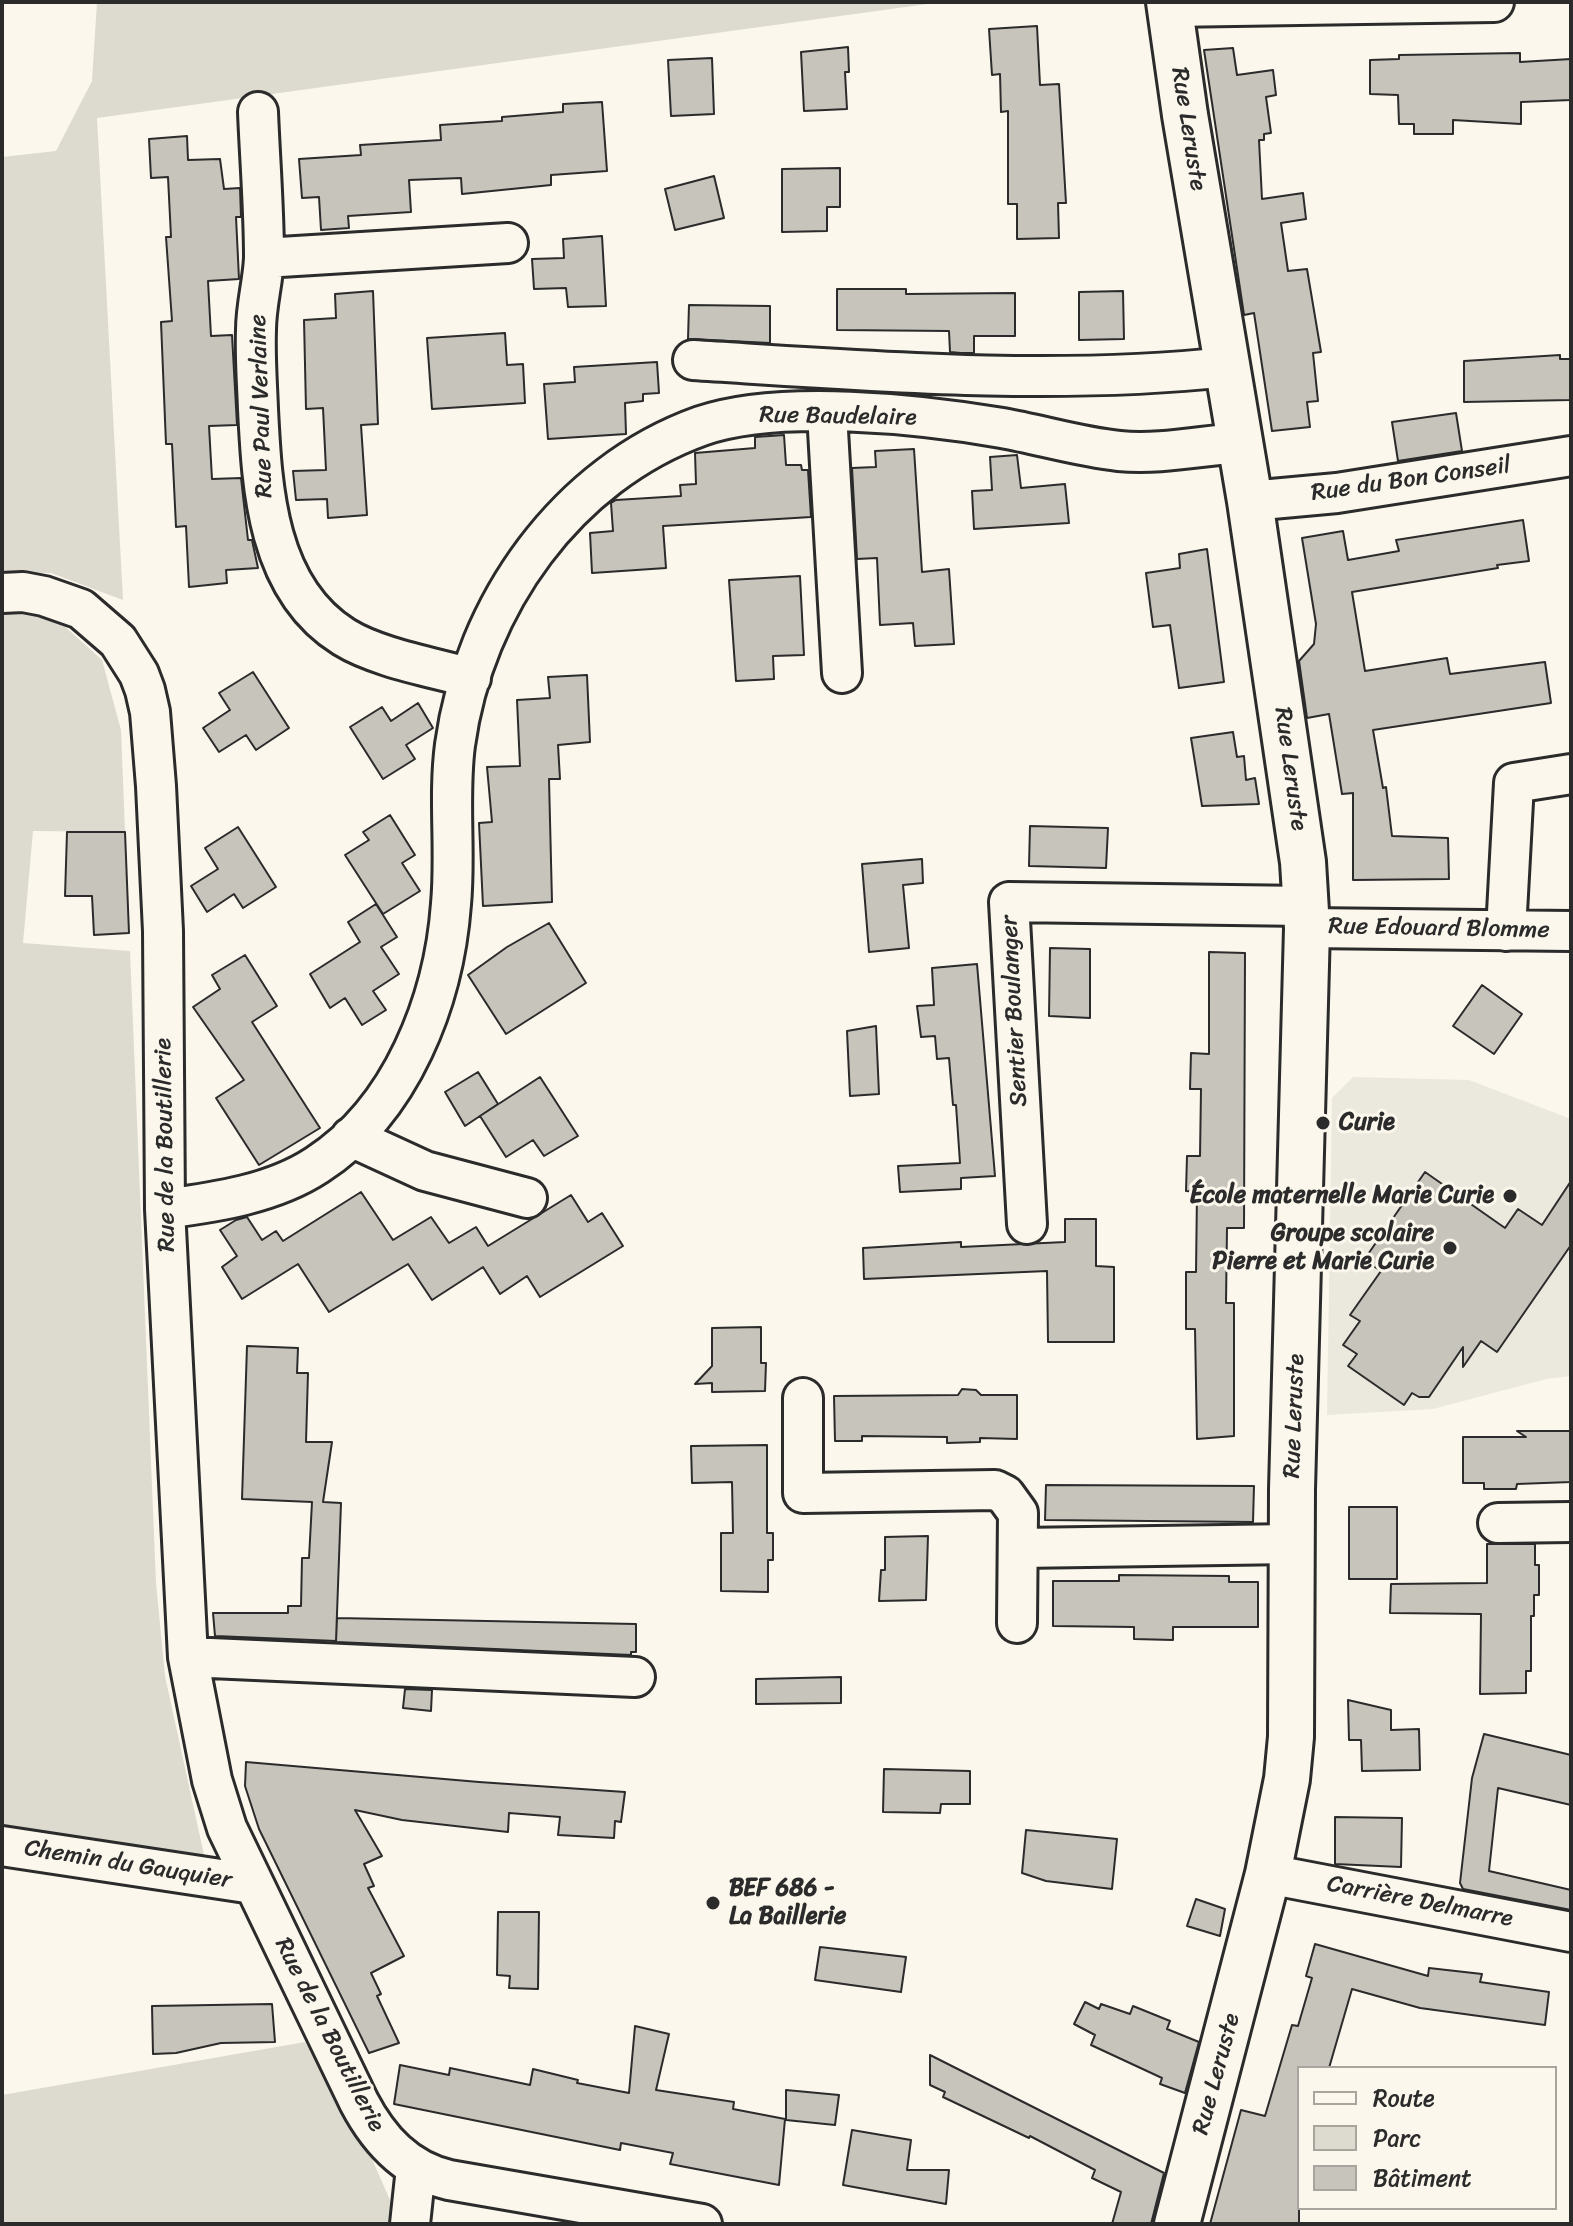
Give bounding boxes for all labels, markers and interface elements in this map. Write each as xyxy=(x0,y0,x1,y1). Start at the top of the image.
street label: Rue Leruste xyxy=(1164,65,1212,193)
street label: Rue Paul Verlaine xyxy=(244,314,280,498)
street label: Rue Baudelaire xyxy=(759,401,917,433)
street label: Rue du Bon Conseil xyxy=(1309,452,1513,508)
street label: Rue Leruste xyxy=(1267,705,1313,833)
street label: Rue Edouard Blomme xyxy=(1328,913,1550,945)
street label: Sentier Boulanger xyxy=(996,915,1034,1107)
street label: Rue de la Boutillerie xyxy=(150,1038,182,1252)
place label: Curie xyxy=(1339,1109,1395,1137)
marker: Curie xyxy=(1314,1114,1332,1132)
place label: École maternelle Marie Curie xyxy=(1189,1182,1494,1210)
marker: École maternelle Marie Curie xyxy=(1501,1187,1519,1205)
place label: Groupe scolaire Pierre et Marie Curie xyxy=(1212,1220,1434,1276)
marker: Groupe scolaire Pierre et Marie Curie xyxy=(1441,1239,1459,1257)
street label: Rue Leruste xyxy=(1278,1353,1312,1479)
street label: Chemin du Gauquier xyxy=(22,1834,234,1896)
street label: Carrière Delmarre xyxy=(1325,1870,1515,1934)
place label: BEF 686 - La Baillerie xyxy=(729,1875,846,1931)
marker: BEF 686 - La Baillerie xyxy=(704,1894,722,1912)
street label: Rue de la Boutillerie xyxy=(268,1933,390,2137)
street label: Rue Leruste xyxy=(1187,2010,1247,2138)
legend xyxy=(1297,2066,1557,2210)
text: Route xyxy=(1373,2077,1435,2119)
text: Parc xyxy=(1373,2117,1421,2159)
text: Bâtiment xyxy=(1373,2157,1472,2199)

